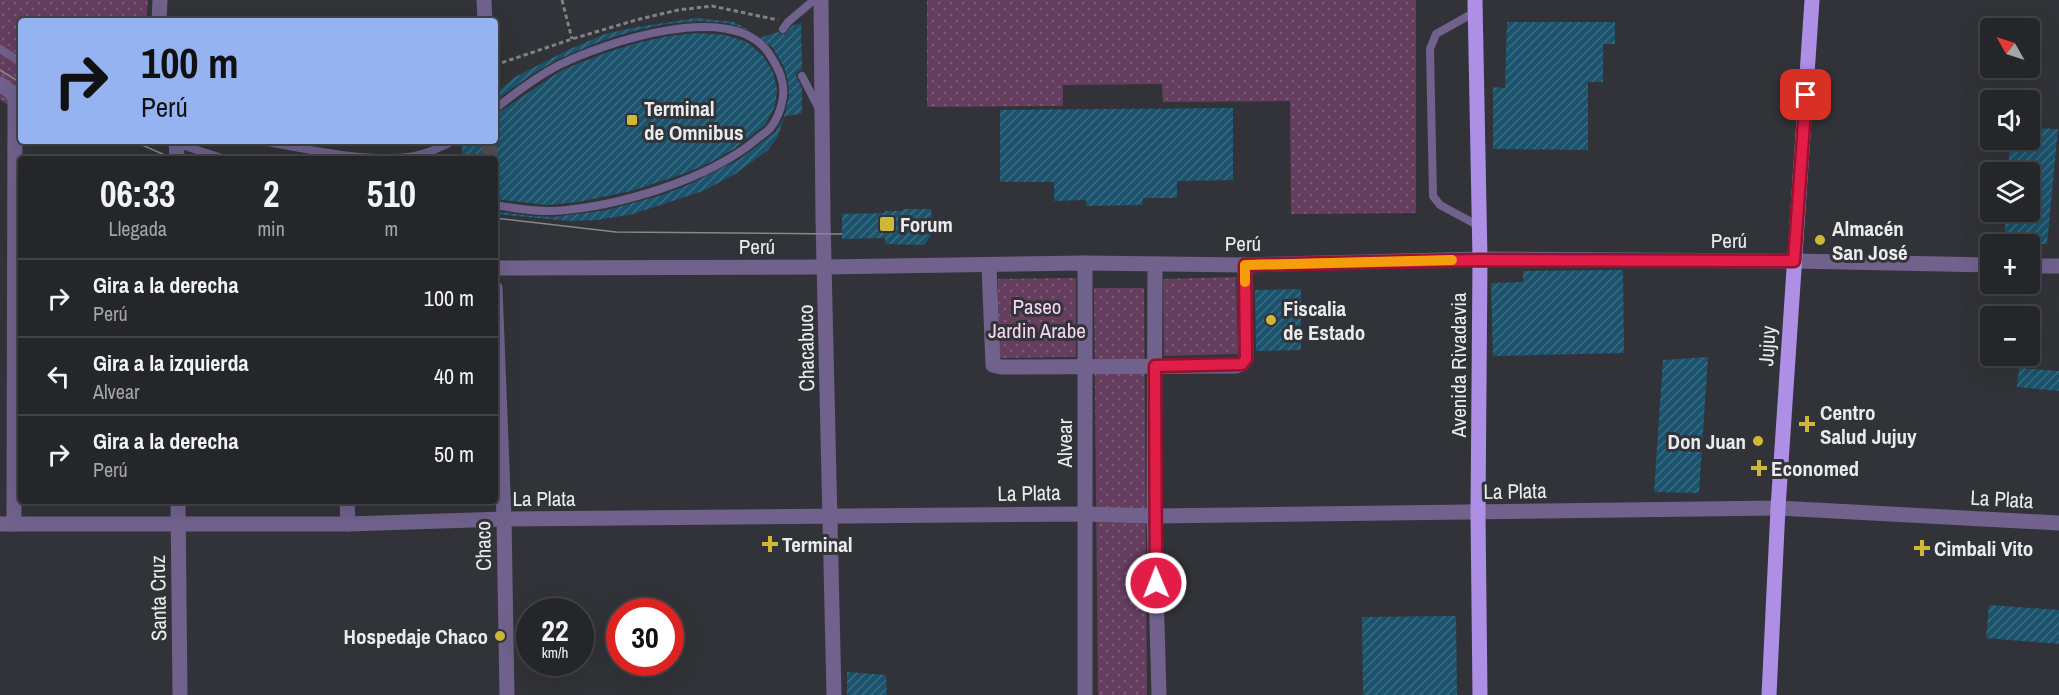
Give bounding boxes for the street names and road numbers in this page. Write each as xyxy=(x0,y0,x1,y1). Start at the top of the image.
street label: Perú xyxy=(1711,226,1747,255)
street label: Perú xyxy=(1225,229,1261,258)
street label: Perú xyxy=(739,232,775,261)
street label: Avenida Rivadavia xyxy=(1444,292,1473,439)
street label: Chacabuco xyxy=(791,304,821,392)
street label: Jujuy xyxy=(1751,325,1783,367)
street label: Alvear xyxy=(1050,418,1079,468)
street label: La Plata xyxy=(1483,476,1547,506)
street label: La Plata xyxy=(997,478,1061,508)
street label: La Plata xyxy=(1970,483,2035,515)
street label: La Plata xyxy=(512,484,576,513)
street label: Chaco xyxy=(468,521,498,571)
street label: Santa Cruz xyxy=(143,554,173,641)

